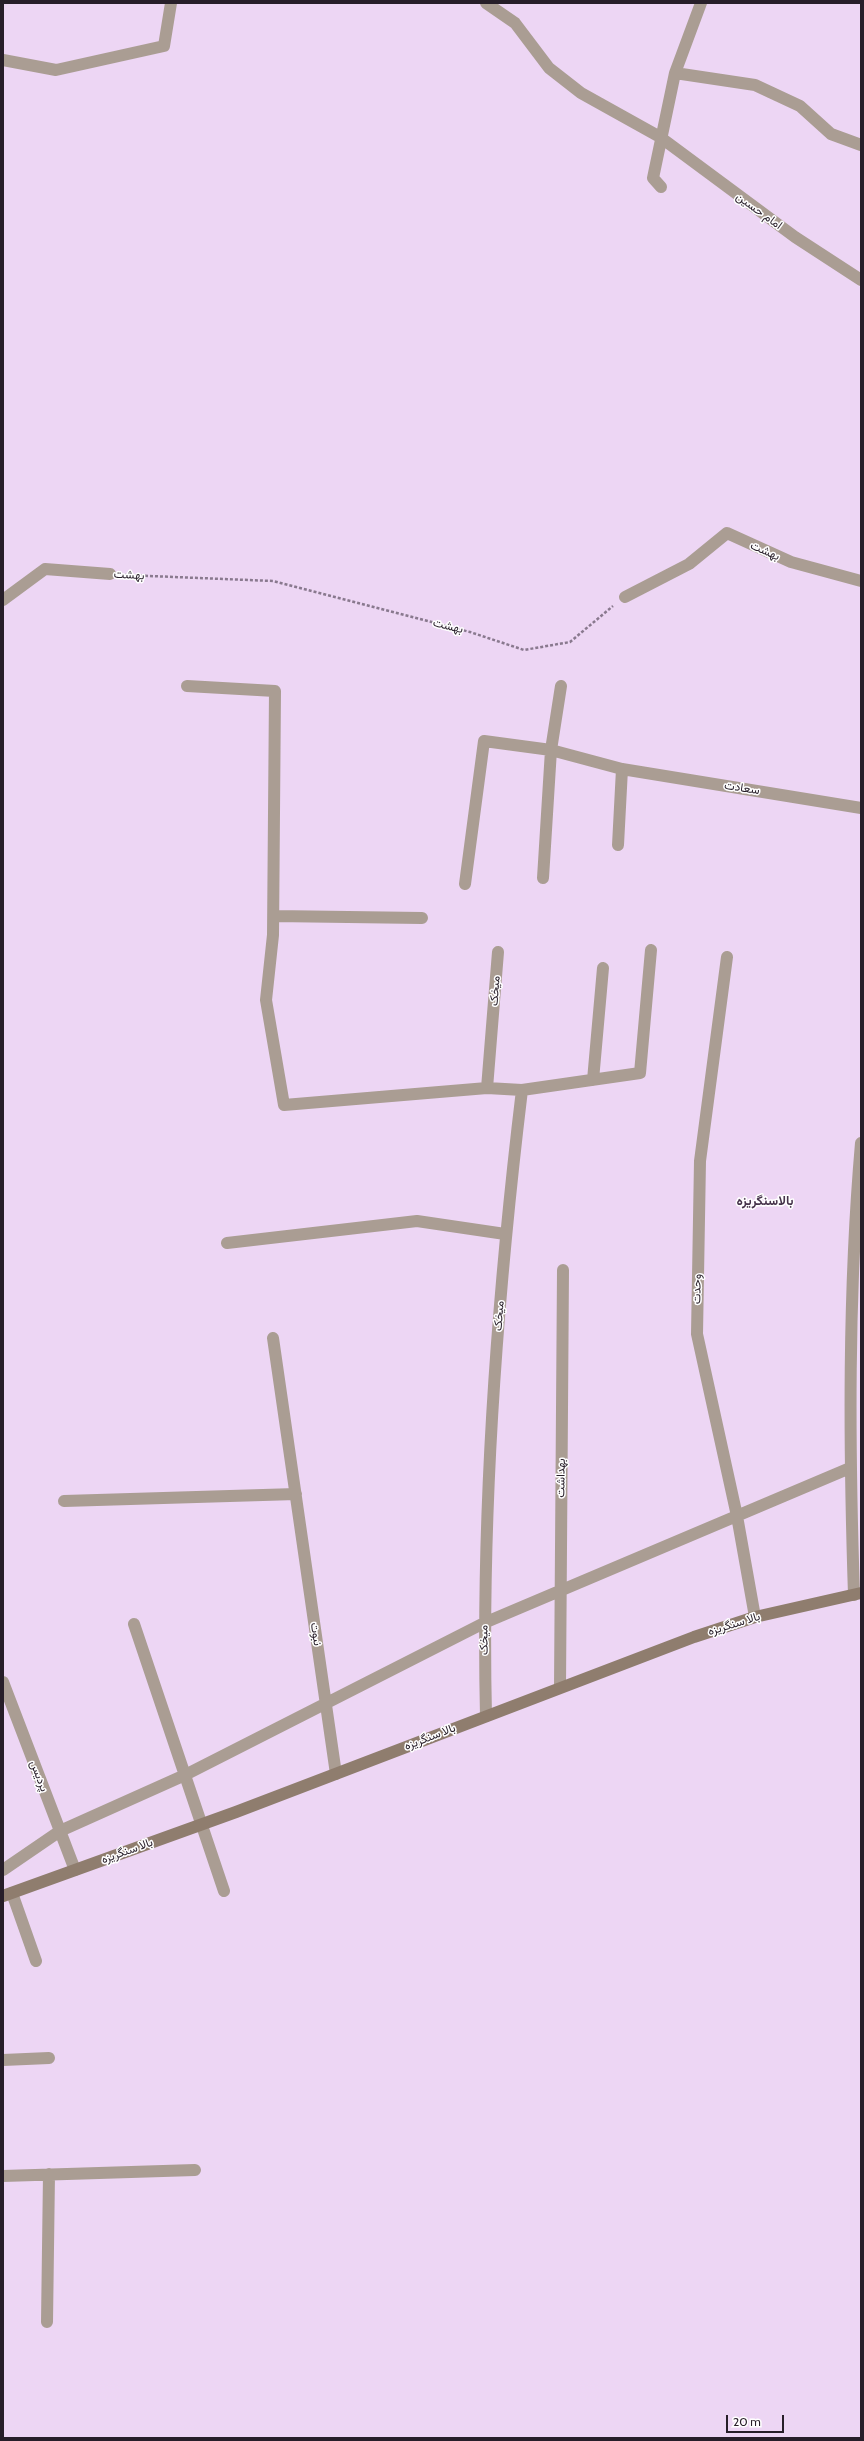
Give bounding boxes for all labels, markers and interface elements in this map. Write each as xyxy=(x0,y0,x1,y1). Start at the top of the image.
street label: امام حسین xyxy=(733,189,785,233)
street label: بهشت xyxy=(748,538,782,564)
street label: بهشت xyxy=(113,567,145,583)
street label: بهشت xyxy=(431,615,465,637)
street label: سعادت xyxy=(723,778,761,798)
street label: میخک xyxy=(487,975,503,1007)
district label: بالاسنگریزه xyxy=(737,1193,793,1209)
street label: وحدت xyxy=(690,1274,704,1304)
street label: میخک xyxy=(491,1300,507,1332)
street label: بهداشت xyxy=(553,1458,569,1498)
street label: بالا سنگریزه xyxy=(706,1609,762,1639)
street label: نبوت xyxy=(307,1621,325,1647)
street label: میخک xyxy=(477,1625,491,1655)
street label: بالا سنگریزه xyxy=(402,1721,458,1753)
street label: پردیس xyxy=(27,1758,51,1794)
street label: بالا سنگریزه xyxy=(99,1835,155,1867)
scale bar xyxy=(728,2407,786,2433)
text: 20 m xyxy=(733,2414,761,2429)

